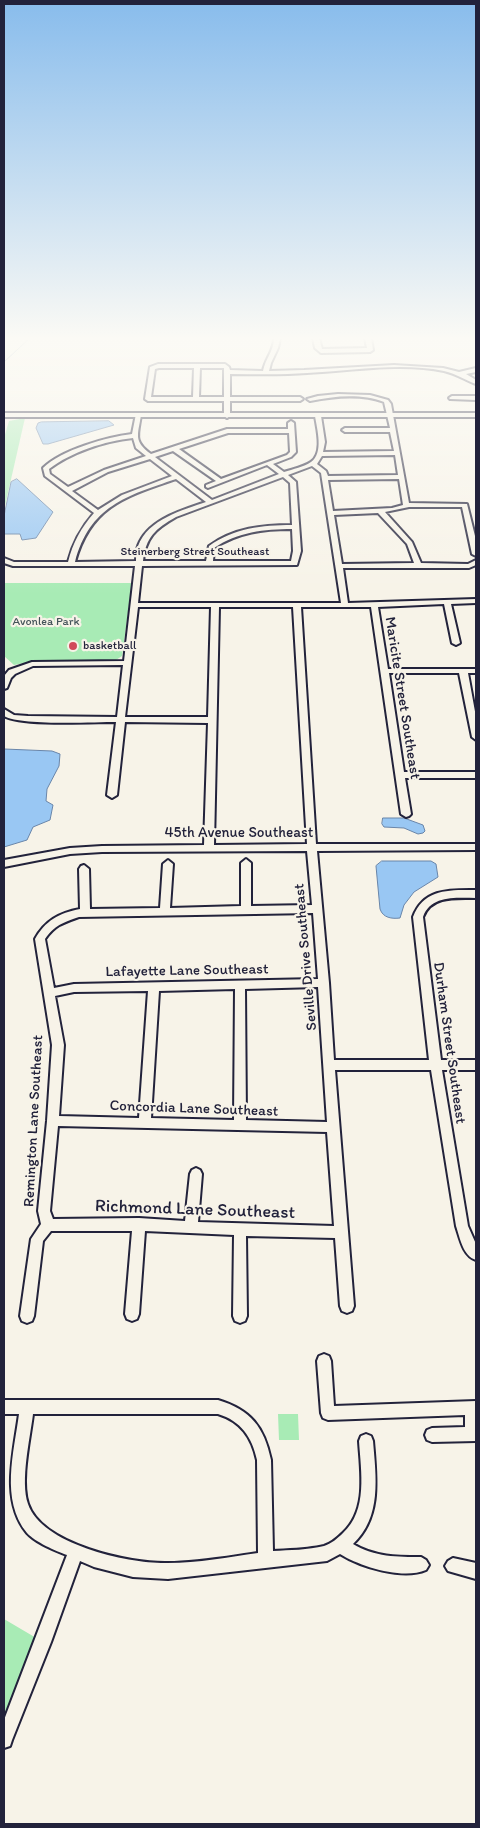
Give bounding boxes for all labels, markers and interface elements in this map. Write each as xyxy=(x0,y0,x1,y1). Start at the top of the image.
street label: Steinerberg Street Southeast xyxy=(121,545,269,559)
park label: Avonlea Park xyxy=(12,615,80,629)
street label: Maricite Street Southeast xyxy=(380,615,424,781)
place label: basketball xyxy=(83,639,137,653)
marker: basketball xyxy=(67,640,79,652)
street label: 45th Avenue Southeast xyxy=(165,824,313,842)
street label: Seville Drive Southeast xyxy=(291,883,321,1031)
street label: Lafayette Lane Southeast xyxy=(105,961,269,981)
street label: Durham Street Southeast xyxy=(429,961,469,1125)
street label: Remington Lane Southeast xyxy=(21,1034,47,1208)
street label: Concordia Lane Southeast xyxy=(109,1097,279,1121)
street label: Richmond Lane Southeast xyxy=(94,1196,296,1224)

